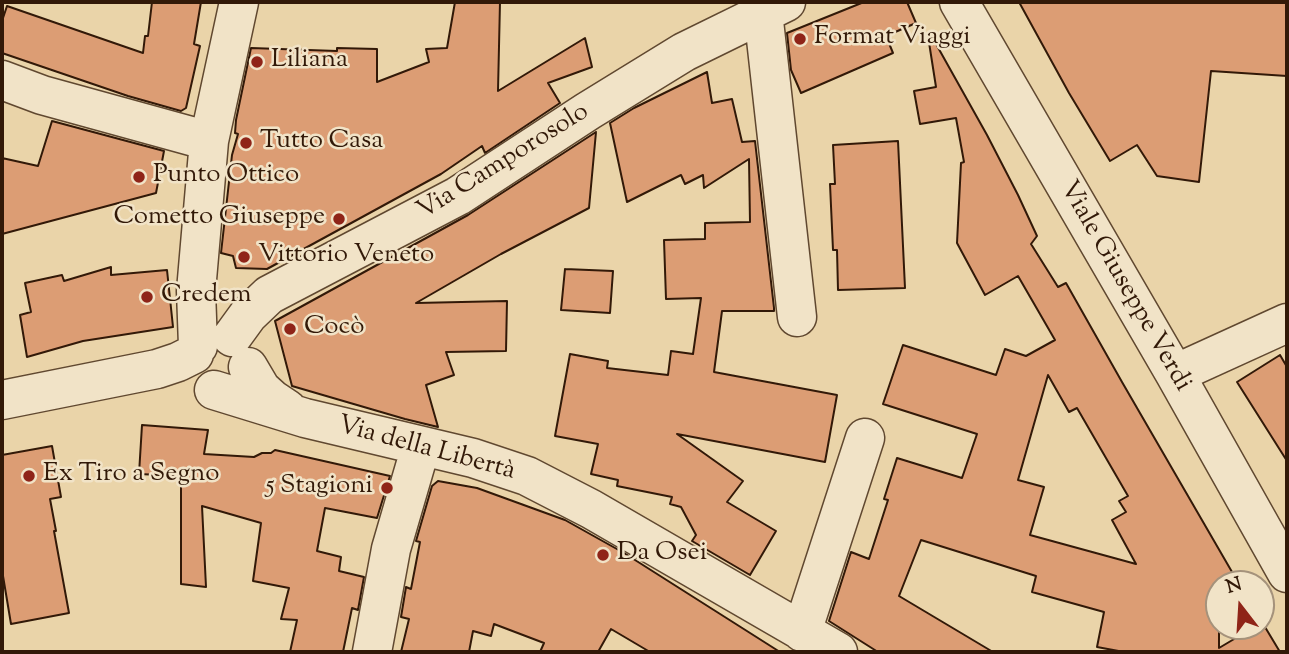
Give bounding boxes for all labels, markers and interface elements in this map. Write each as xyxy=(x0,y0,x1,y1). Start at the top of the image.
place label: Format Viaggi xyxy=(814,23,971,55)
marker: Format Viaggi xyxy=(792,31,808,47)
place label: Liliana xyxy=(271,46,348,78)
marker: Liliana xyxy=(249,54,265,70)
street label: Via Camporosolo xyxy=(412,98,596,228)
place label: Tutto Casa xyxy=(260,127,383,159)
marker: Tutto Casa xyxy=(238,135,254,151)
place label: Punto Ottico xyxy=(153,161,299,193)
marker: Punto Ottico xyxy=(131,169,147,185)
street label: Viale Giuseppe Verdi xyxy=(1051,176,1197,398)
place label: Cometto Giuseppe xyxy=(113,203,325,235)
marker: Cometto Giuseppe xyxy=(331,211,347,227)
place label: Vittorio Veneto xyxy=(258,241,434,273)
marker: Vittorio Veneto xyxy=(236,249,252,265)
place label: Credem xyxy=(161,281,252,313)
marker: Credem xyxy=(139,289,155,305)
place label: Cocò xyxy=(304,313,364,345)
marker: Cocò xyxy=(282,321,298,337)
street label: Via della Libertà xyxy=(334,411,518,489)
place label: Ex Tiro a Segno xyxy=(43,460,219,492)
marker: Ex Tiro a Segno xyxy=(21,468,37,484)
place label: 5 Stagioni xyxy=(266,472,373,504)
marker: 5 Stagioni xyxy=(379,480,395,496)
place label: Da Osei xyxy=(617,539,707,571)
marker: Da Osei xyxy=(595,547,611,563)
north arrow xyxy=(1205,570,1275,640)
text: N xyxy=(1223,571,1245,601)

